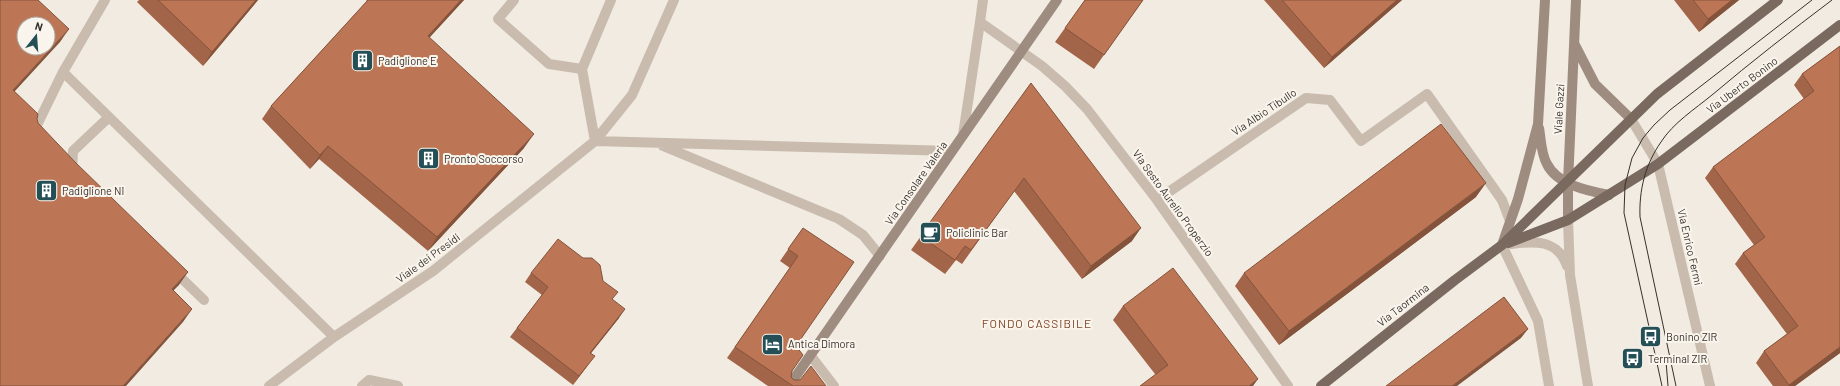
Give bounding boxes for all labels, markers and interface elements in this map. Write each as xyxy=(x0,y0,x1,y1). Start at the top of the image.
north arrow xyxy=(16,16,56,56)
text: N xyxy=(34,19,44,33)
building icon: Padiglione E xyxy=(349,48,375,74)
place label: Padiglione E xyxy=(378,54,437,67)
street label: Via Uberto Bonino xyxy=(1704,54,1780,116)
street label: Viale Gazzi xyxy=(1551,83,1566,134)
street label: Via Albio Tibullo xyxy=(1229,85,1299,138)
street label: Via Consolare Valeria xyxy=(882,138,949,227)
building icon: Pronto Soccorso xyxy=(415,146,441,172)
street label: Via Sesto Aurelio Properzio xyxy=(1130,147,1216,259)
place label: Pronto Soccorso xyxy=(444,152,523,165)
building icon: Padiglione NI xyxy=(34,178,60,204)
place label: Padiglione NI xyxy=(62,184,124,197)
street label: Via Enrico Fermi xyxy=(1675,207,1706,287)
cafe icon: Policlinic Bar xyxy=(917,220,943,246)
place label: Policlinic Bar xyxy=(946,226,1008,239)
street label: Viale dei Presidi xyxy=(393,230,462,285)
street label: Via Taormina xyxy=(1374,280,1431,329)
district label: FONDO CASSIBILE xyxy=(982,316,1092,330)
bus stop icon: Bonino ZIR xyxy=(1638,324,1664,350)
place label: Bonino ZIR xyxy=(1666,330,1718,343)
hotel icon: Antica Dimora xyxy=(759,331,785,357)
place label: Antica Dimora xyxy=(788,337,855,350)
bus stop icon: Terminal ZIR xyxy=(1619,346,1645,372)
place label: Terminal ZIR xyxy=(1648,352,1707,365)

